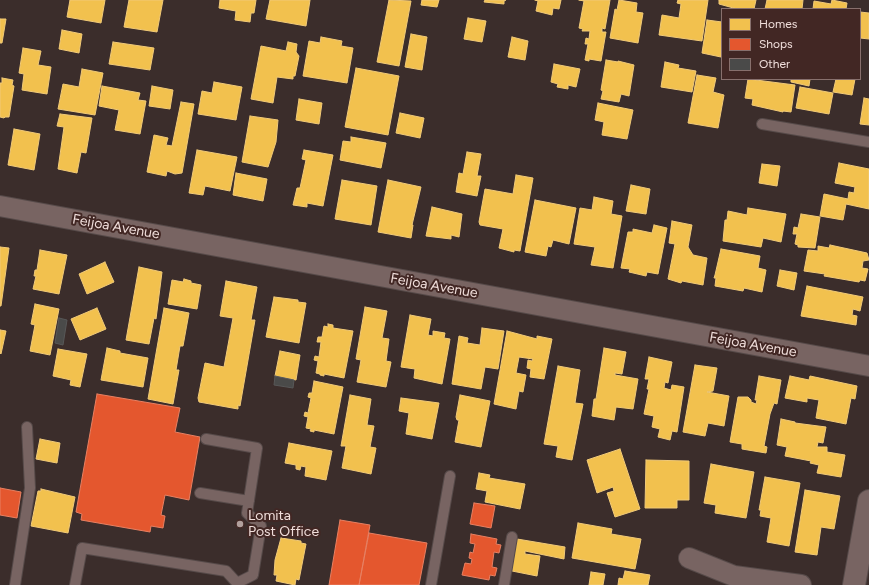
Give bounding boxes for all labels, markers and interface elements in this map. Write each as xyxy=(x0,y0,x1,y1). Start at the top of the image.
legend xyxy=(721,8,861,80)
text: Homes xyxy=(759,17,797,31)
text: Shops xyxy=(759,37,793,51)
text: Other xyxy=(759,57,790,71)
street label: Feijoa Avenue xyxy=(71,211,161,243)
street label: Feijoa Avenue xyxy=(389,270,479,302)
street label: Feijoa Avenue xyxy=(708,329,798,361)
place label: Lomita Post Office xyxy=(248,508,319,540)
marker: Lomita Post Office xyxy=(235,519,245,529)

